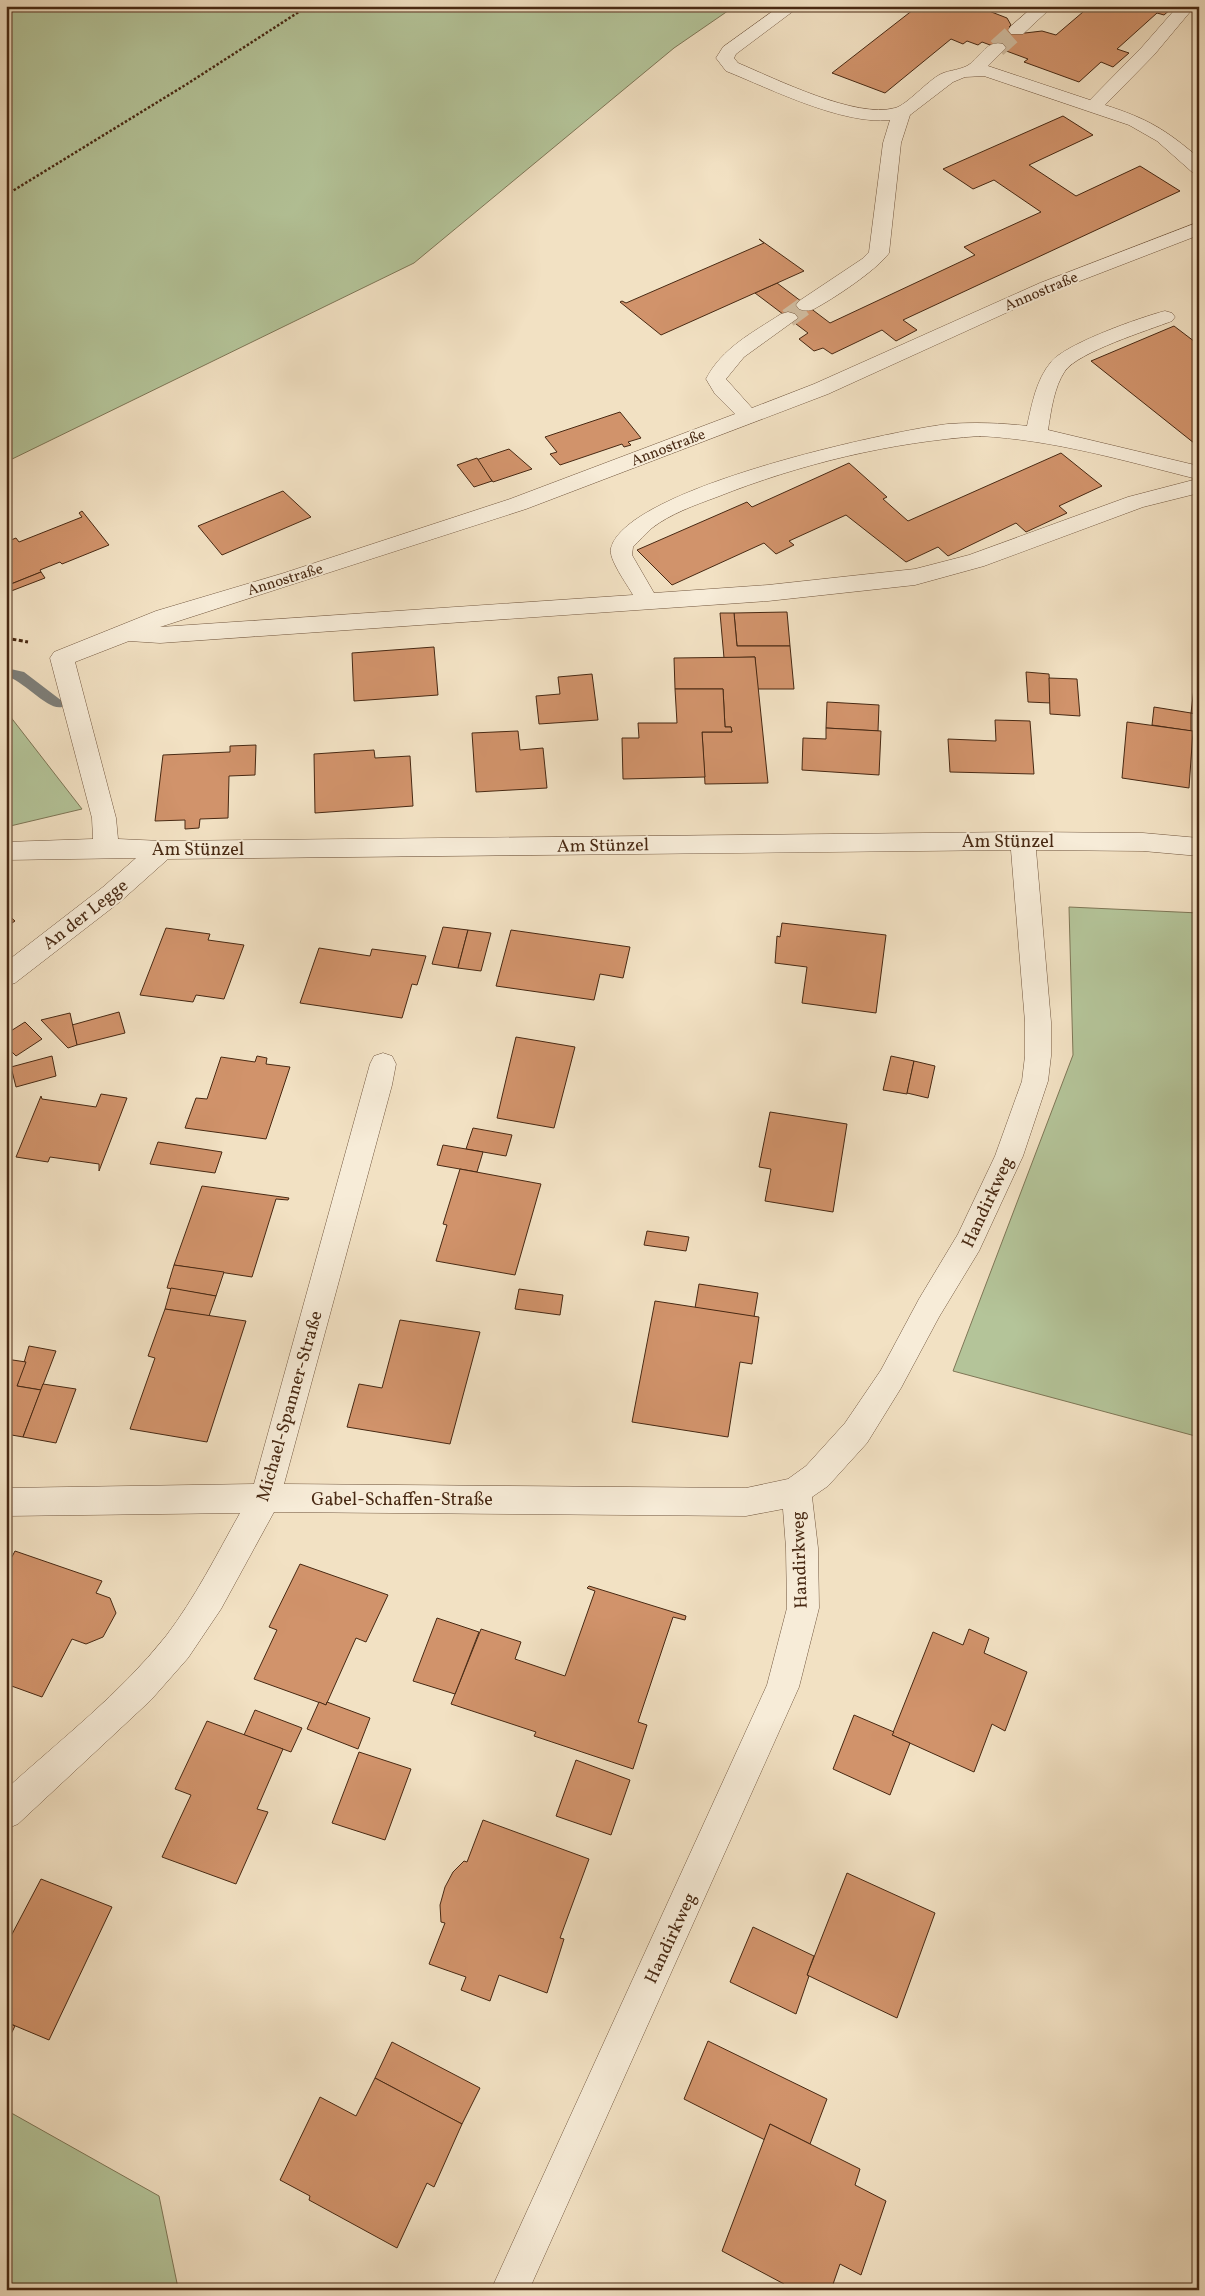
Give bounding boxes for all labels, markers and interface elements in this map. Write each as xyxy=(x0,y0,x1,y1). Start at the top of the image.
street label: Annostraße xyxy=(1002,267,1082,317)
street label: Annostraße xyxy=(628,425,709,472)
street label: Annostraße xyxy=(245,559,326,602)
street label: Am Stünzel xyxy=(962,830,1054,855)
street label: Am Stünzel xyxy=(557,833,649,860)
street label: Am Stünzel xyxy=(152,838,244,863)
street label: An der Legge xyxy=(38,874,134,957)
street label: Handirkweg xyxy=(956,1153,1020,1252)
street label: Michael-Spanner-Straße xyxy=(251,1308,330,1505)
street label: Gabel-Schaffen-Straße xyxy=(311,1488,493,1513)
street label: Handirkweg xyxy=(786,1511,815,1609)
street label: Handirkweg xyxy=(639,1889,703,1988)

